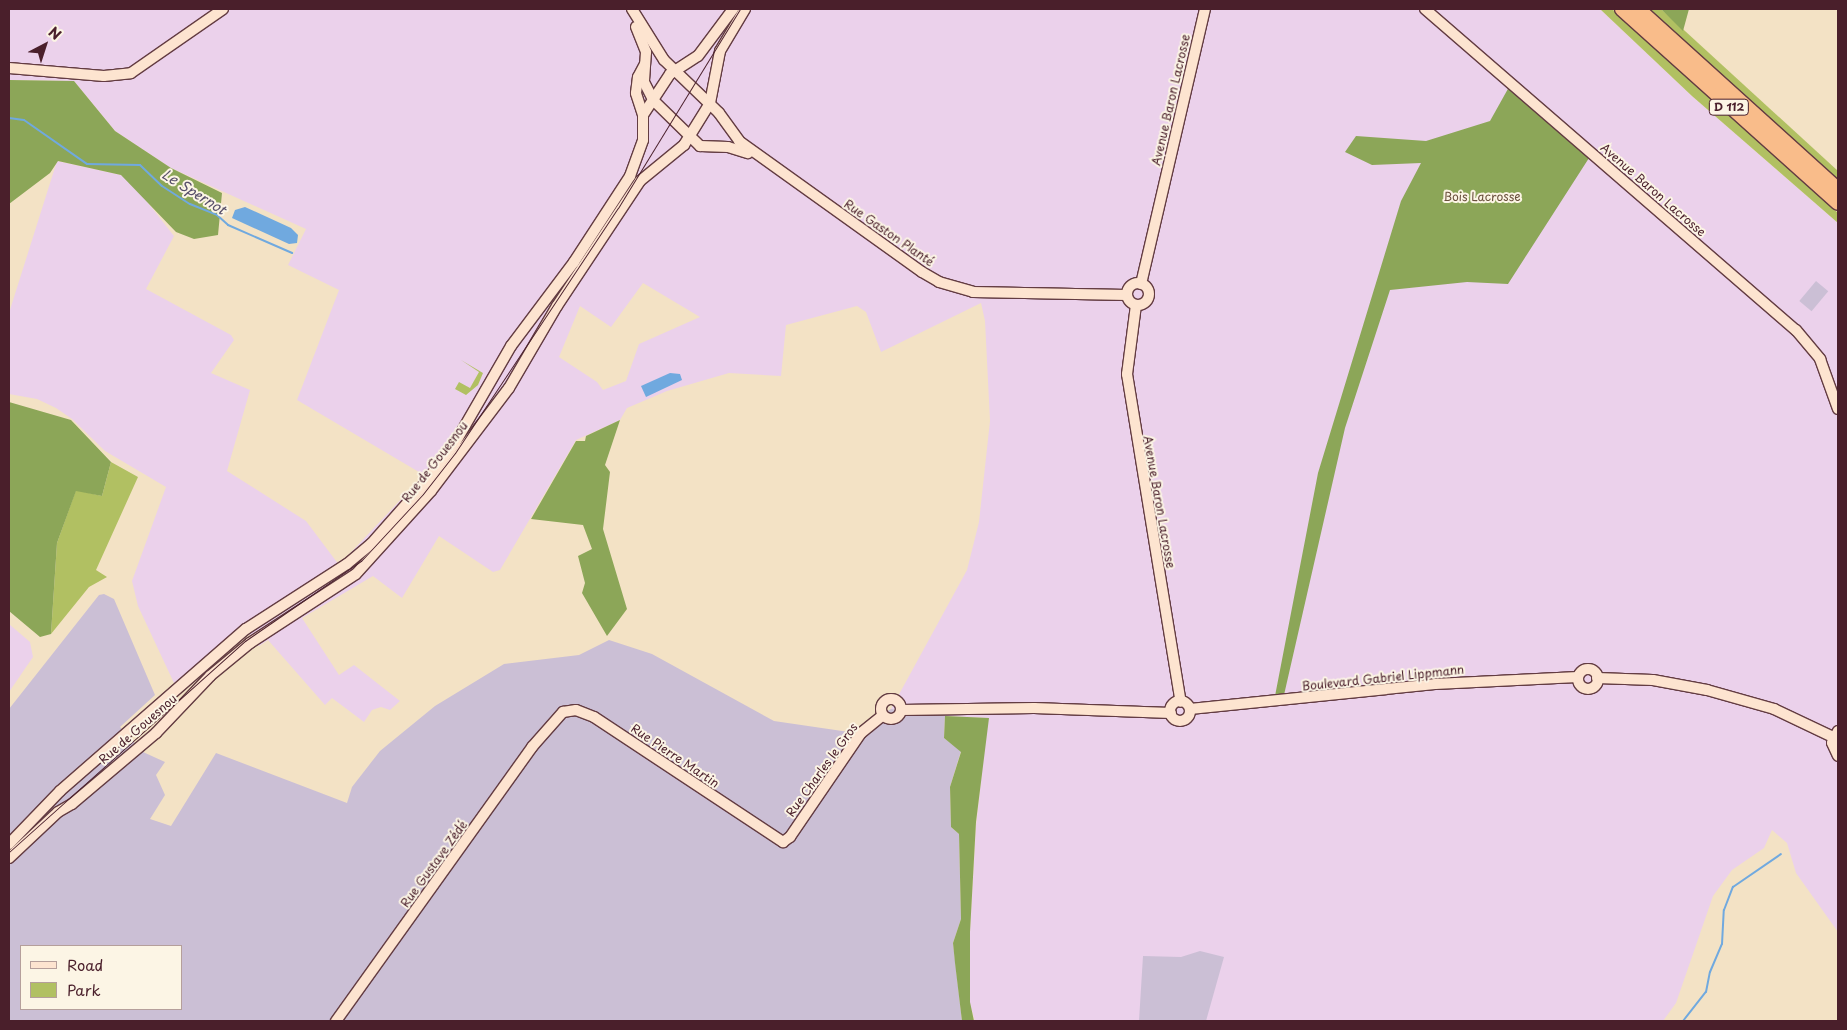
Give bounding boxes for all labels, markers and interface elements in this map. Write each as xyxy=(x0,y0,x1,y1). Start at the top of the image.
north arrow xyxy=(20,20,70,70)
text: N xyxy=(44,22,66,45)
street label: Avenue Baron Lacrosse xyxy=(1149,33,1193,167)
road number: D 112 xyxy=(1709,98,1749,115)
street label: Avenue Baron Lacrosse xyxy=(1598,141,1708,239)
water label: Le Spernot xyxy=(159,166,229,218)
park label: Bois Lacrosse xyxy=(1443,190,1521,204)
street label: Rue Gaston Planté xyxy=(841,196,937,270)
street label: Rue de Gouesnou xyxy=(399,418,471,506)
street label: Avenue Baron Lacrosse xyxy=(1140,435,1178,569)
street label: Boulevard Gabriel Lippmann xyxy=(1301,662,1465,694)
street label: Rue de Gouesnou xyxy=(96,691,180,767)
street label: Rue Charles le Gros xyxy=(782,719,862,821)
street label: Rue Pierre Martin xyxy=(628,721,722,791)
street label: Rue Gustave Zédé xyxy=(398,818,470,910)
legend xyxy=(20,945,182,1010)
text: Road xyxy=(67,953,103,976)
text: Park xyxy=(67,978,101,1001)

